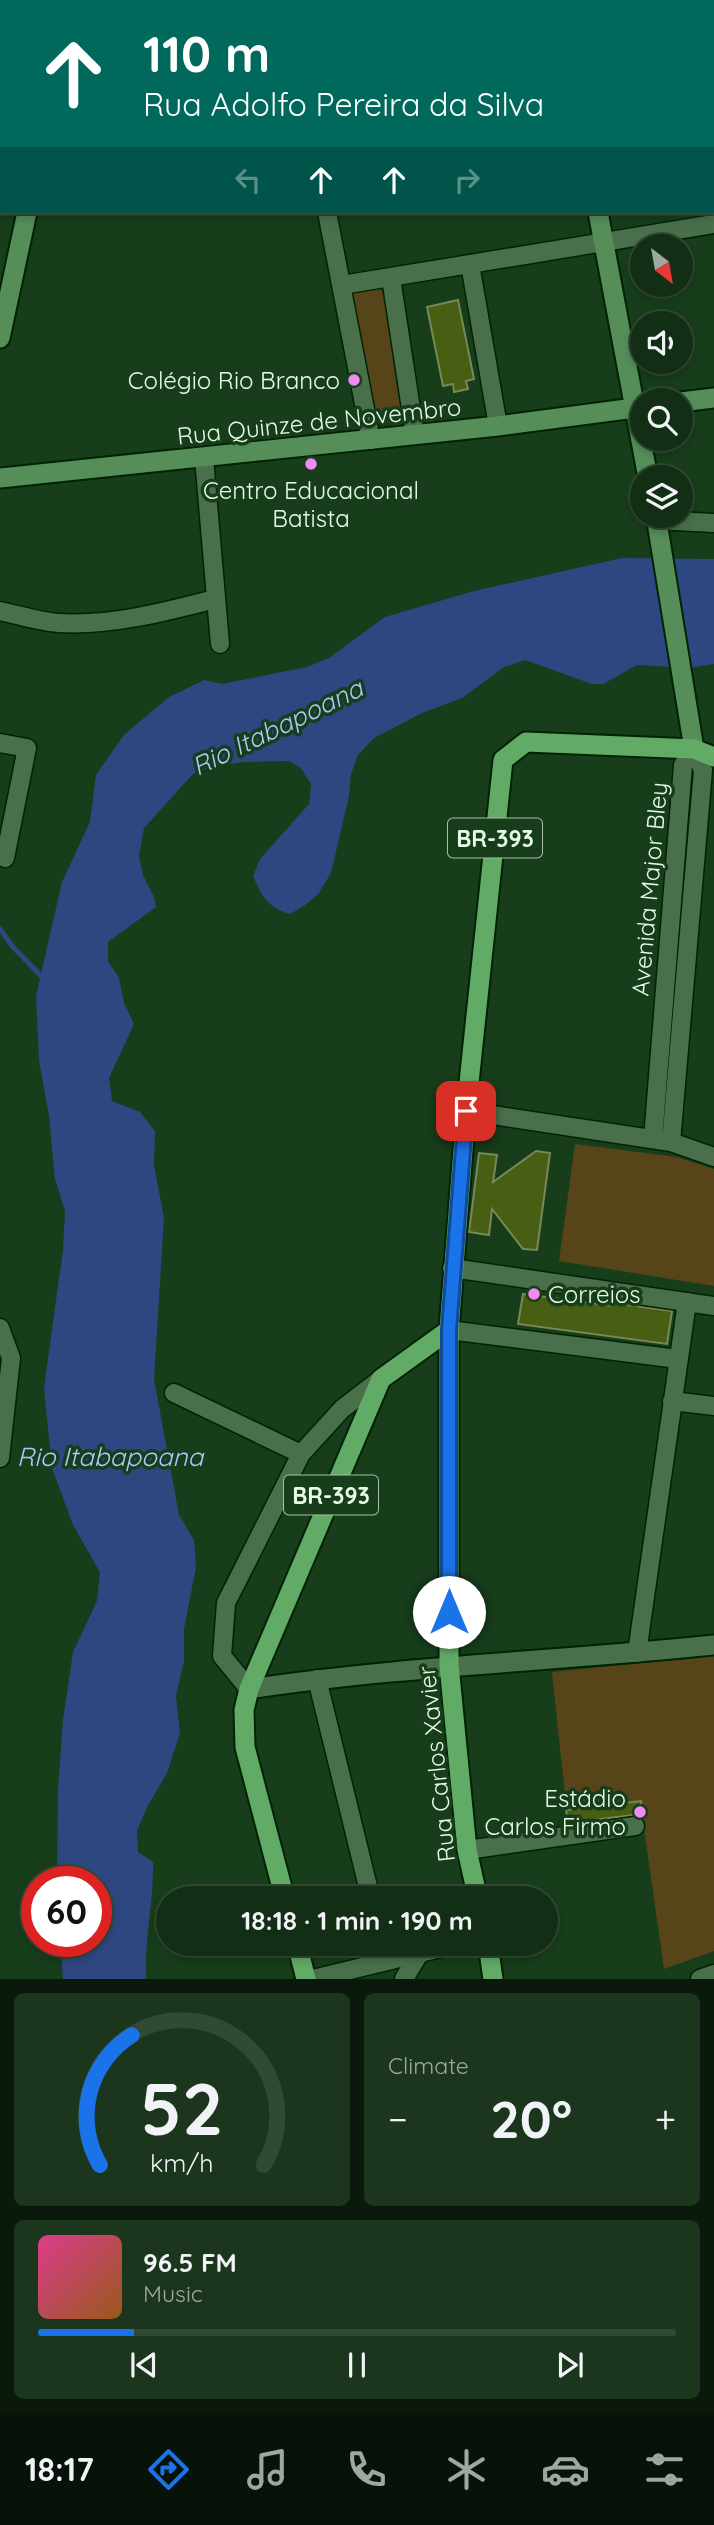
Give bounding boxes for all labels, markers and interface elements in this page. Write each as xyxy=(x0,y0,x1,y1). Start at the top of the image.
text: 110 m xyxy=(143,23,270,84)
icon: ahead xyxy=(28,28,119,119)
text: Rua Adolfo Pereira da Silva xyxy=(143,84,544,124)
icon: left xyxy=(229,161,267,199)
icon: ahead xyxy=(302,161,340,199)
icon: ahead xyxy=(375,161,413,199)
icon: right xyxy=(448,161,486,199)
north arrow xyxy=(630,234,693,298)
map controls xyxy=(630,234,693,528)
button: sound xyxy=(630,311,693,374)
place label: Colégio Rio Branco xyxy=(128,365,340,395)
marker: Colégio Rio Branco xyxy=(346,372,362,388)
button: search xyxy=(630,388,693,451)
street label: Rua Quinze de Novembro xyxy=(175,391,463,451)
marker: Centro Educacional Batista xyxy=(303,456,319,472)
button: layers xyxy=(630,465,693,528)
place label: Centro Educacional Batista xyxy=(203,475,419,533)
water label: Rio Itabapoana xyxy=(186,671,369,783)
street label: Avenida Major Bley xyxy=(625,781,673,997)
road number: BR-393 xyxy=(448,818,542,858)
pin xyxy=(436,1081,496,1141)
icon: arrive xyxy=(447,1092,485,1130)
place label: Correios xyxy=(548,1279,641,1309)
marker: Correios xyxy=(526,1286,542,1302)
water label: Rio Itabapoana xyxy=(17,1440,204,1473)
road number: BR-393 xyxy=(284,1476,378,1514)
position arrow xyxy=(412,1575,486,1649)
street label: Rua Carlos Xavier xyxy=(411,1664,461,1864)
place label: Estádio Carlos Firmo xyxy=(485,1783,626,1841)
marker: Estádio Carlos Firmo xyxy=(632,1804,648,1820)
speed limit sign: 60 xyxy=(21,1866,112,1957)
text: 18:18 · 1 min · 190 m xyxy=(241,1904,473,1937)
text: Climate xyxy=(388,2051,469,2080)
text: 52 xyxy=(140,2063,224,2154)
text: 20° xyxy=(490,2086,572,2151)
text: − xyxy=(388,2095,408,2143)
text: + xyxy=(655,2095,676,2143)
text: km/h xyxy=(150,2147,214,2178)
text: 96.5 FM xyxy=(143,2246,237,2279)
text: Music xyxy=(143,2279,203,2308)
icon: previous xyxy=(125,2346,163,2384)
icon: pause xyxy=(338,2346,376,2384)
icon: next xyxy=(551,2346,589,2384)
icon: directions xyxy=(144,2445,193,2494)
icon: music xyxy=(243,2445,292,2494)
icon: phone xyxy=(342,2445,391,2494)
icon: climate xyxy=(442,2445,491,2494)
icon: car xyxy=(541,2445,590,2494)
icon: filters xyxy=(640,2445,689,2494)
text: 18:17 xyxy=(25,2449,94,2489)

